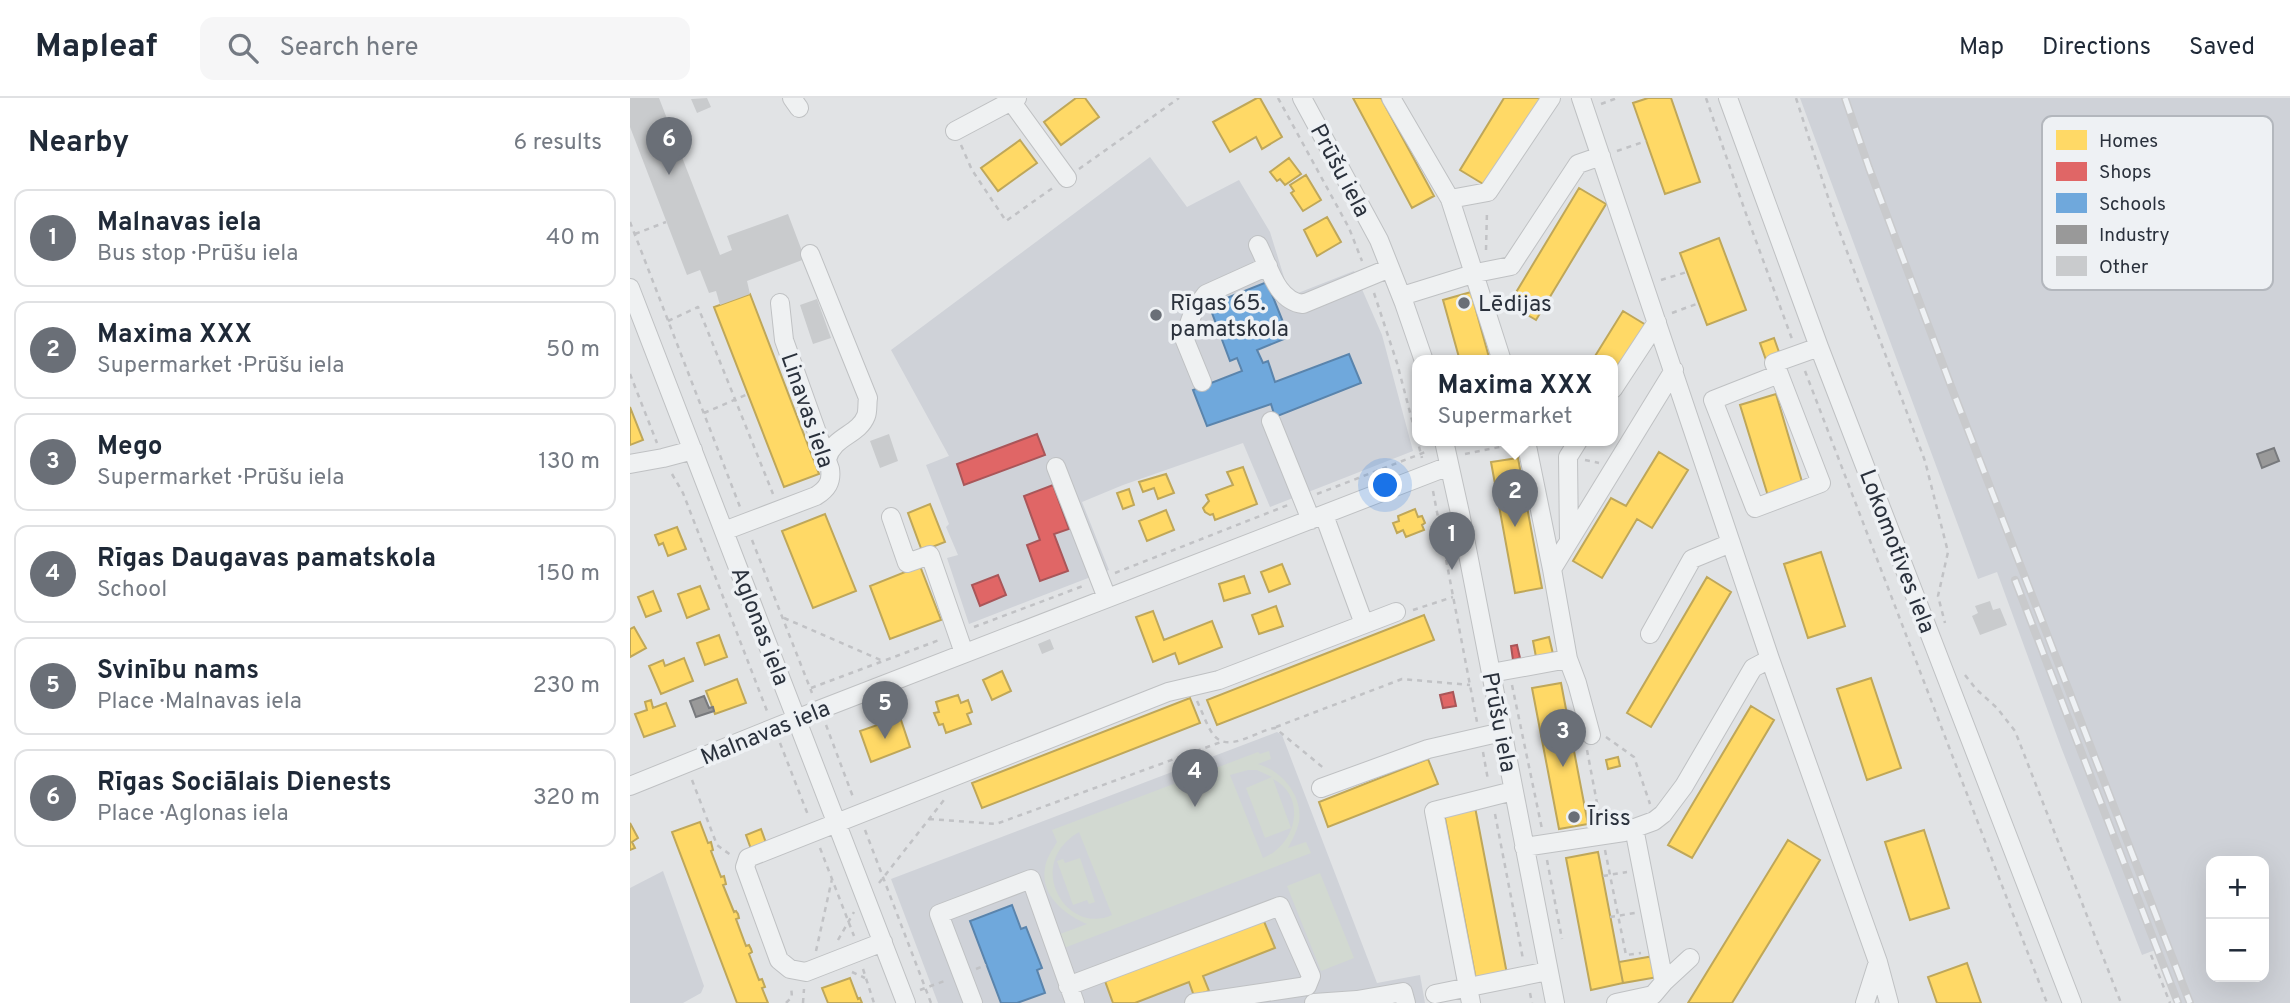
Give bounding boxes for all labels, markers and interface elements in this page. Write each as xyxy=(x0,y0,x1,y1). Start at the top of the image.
search box xyxy=(200,17,690,80)
text: Mapleaf xyxy=(35,27,158,69)
icon: search xyxy=(224,29,262,67)
text: Search here xyxy=(280,32,418,65)
text: Map xyxy=(1959,33,2004,63)
text: Directions xyxy=(2042,33,2151,63)
text: Saved xyxy=(2189,33,2255,63)
legend xyxy=(2042,116,2273,290)
pin: 6 xyxy=(646,117,692,175)
street label: Prūšu iela xyxy=(1302,119,1375,223)
text: Nearby xyxy=(28,125,129,162)
text: 6 results xyxy=(514,129,602,158)
text: Homes xyxy=(2099,130,2158,154)
text: Shops xyxy=(2099,161,2151,185)
text: Schools xyxy=(2099,193,2166,217)
text: Malnavas iela xyxy=(97,207,261,240)
text: 1 xyxy=(48,224,58,253)
text: 40 m xyxy=(546,224,600,253)
text: Industry xyxy=(2099,224,2169,248)
text: Bus stop · Prūšu iela xyxy=(97,240,298,269)
text: Other xyxy=(2099,256,2149,280)
place label: Rīgas 65. pamatskola xyxy=(1170,290,1289,345)
place label: Lēdijas xyxy=(1478,291,1552,320)
marker: Lēdijas xyxy=(1456,295,1472,311)
marker: Rīgas 65. pamatskola xyxy=(1148,307,1164,323)
text: Maxima XXX xyxy=(97,319,252,352)
text: 2 xyxy=(46,336,60,365)
text: 50 m xyxy=(546,336,600,365)
street label: Linavas iela xyxy=(772,349,839,472)
text: Supermarket · Prūšu iela xyxy=(97,352,344,381)
popup xyxy=(1412,355,1618,446)
text: Maxima XXX xyxy=(1437,370,1593,403)
text: Supermarket xyxy=(1437,403,1572,432)
text: Mego xyxy=(97,431,163,464)
text: 3 xyxy=(46,448,60,477)
text: 130 m xyxy=(538,448,600,477)
text: Supermarket · Prūšu iela xyxy=(97,464,344,493)
street label: Lokomotīves iela xyxy=(1851,466,1940,638)
your location xyxy=(1368,468,1402,502)
pin: 2 xyxy=(1492,469,1538,527)
pin: 1 xyxy=(1429,512,1475,570)
text: Rīgas Daugavas pamatskola xyxy=(97,543,436,576)
text: 4 xyxy=(46,560,60,589)
text: 150 m xyxy=(538,560,600,589)
street label: Aglonas iela xyxy=(723,563,795,690)
text: School xyxy=(97,576,167,605)
text: Svinību nams xyxy=(97,655,259,688)
street label: Prūšu iela xyxy=(1474,670,1521,775)
text: 5 xyxy=(46,672,60,701)
text: 230 m xyxy=(533,672,600,701)
pin: 5 xyxy=(862,681,908,739)
text: Place · Malnavas iela xyxy=(97,688,302,717)
street label: Malnavas iela xyxy=(697,695,835,773)
pin: 3 xyxy=(1540,709,1586,767)
pin: 4 xyxy=(1172,749,1218,807)
text: Rīgas Sociālais Dienests xyxy=(97,767,391,800)
text: 6 xyxy=(46,784,60,813)
text: 320 m xyxy=(533,784,600,813)
text: Place · Aglonas iela xyxy=(97,800,289,829)
place label: Īriss xyxy=(1587,805,1631,834)
marker: Īriss xyxy=(1566,809,1582,825)
map controls xyxy=(2206,856,2269,982)
button: + xyxy=(2206,856,2269,919)
button: − xyxy=(2206,919,2269,982)

